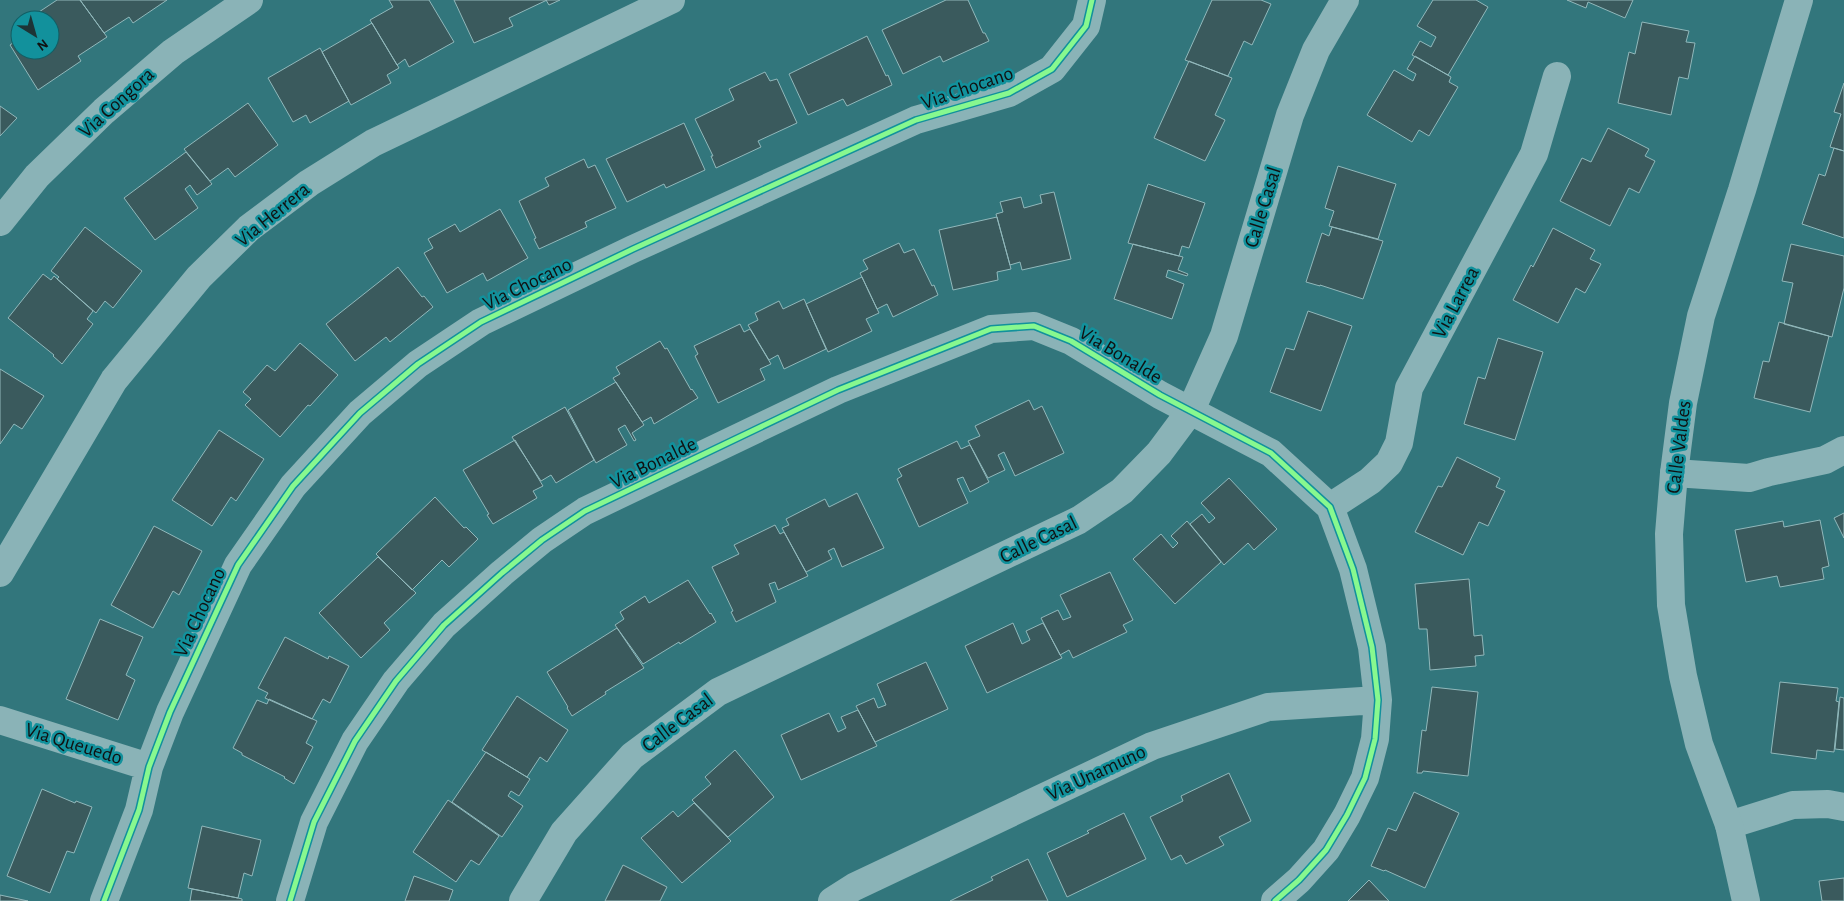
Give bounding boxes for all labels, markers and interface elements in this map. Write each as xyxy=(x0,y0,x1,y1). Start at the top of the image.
north arrow xyxy=(10,10,60,60)
text: N xyxy=(34,36,50,53)
street label: Via Chocano xyxy=(919,63,1016,113)
street label: Via Congora xyxy=(75,64,158,141)
street label: Calle Casal xyxy=(1241,165,1285,250)
street label: Via Herrera xyxy=(232,179,313,250)
street label: Via Chocano xyxy=(480,254,575,314)
street label: Via Larrea xyxy=(1429,264,1483,341)
street label: Via Bonalde xyxy=(1076,322,1165,387)
street label: Calle Valdes xyxy=(1663,400,1695,495)
street label: Via Bonalde xyxy=(607,434,700,492)
street label: Calle Casal xyxy=(997,513,1080,567)
street label: Via Chocano xyxy=(171,565,229,660)
street label: Calle Casal xyxy=(638,690,717,756)
street label: Via Queuedo xyxy=(23,720,125,768)
street label: Via Unamuno xyxy=(1044,741,1149,804)

